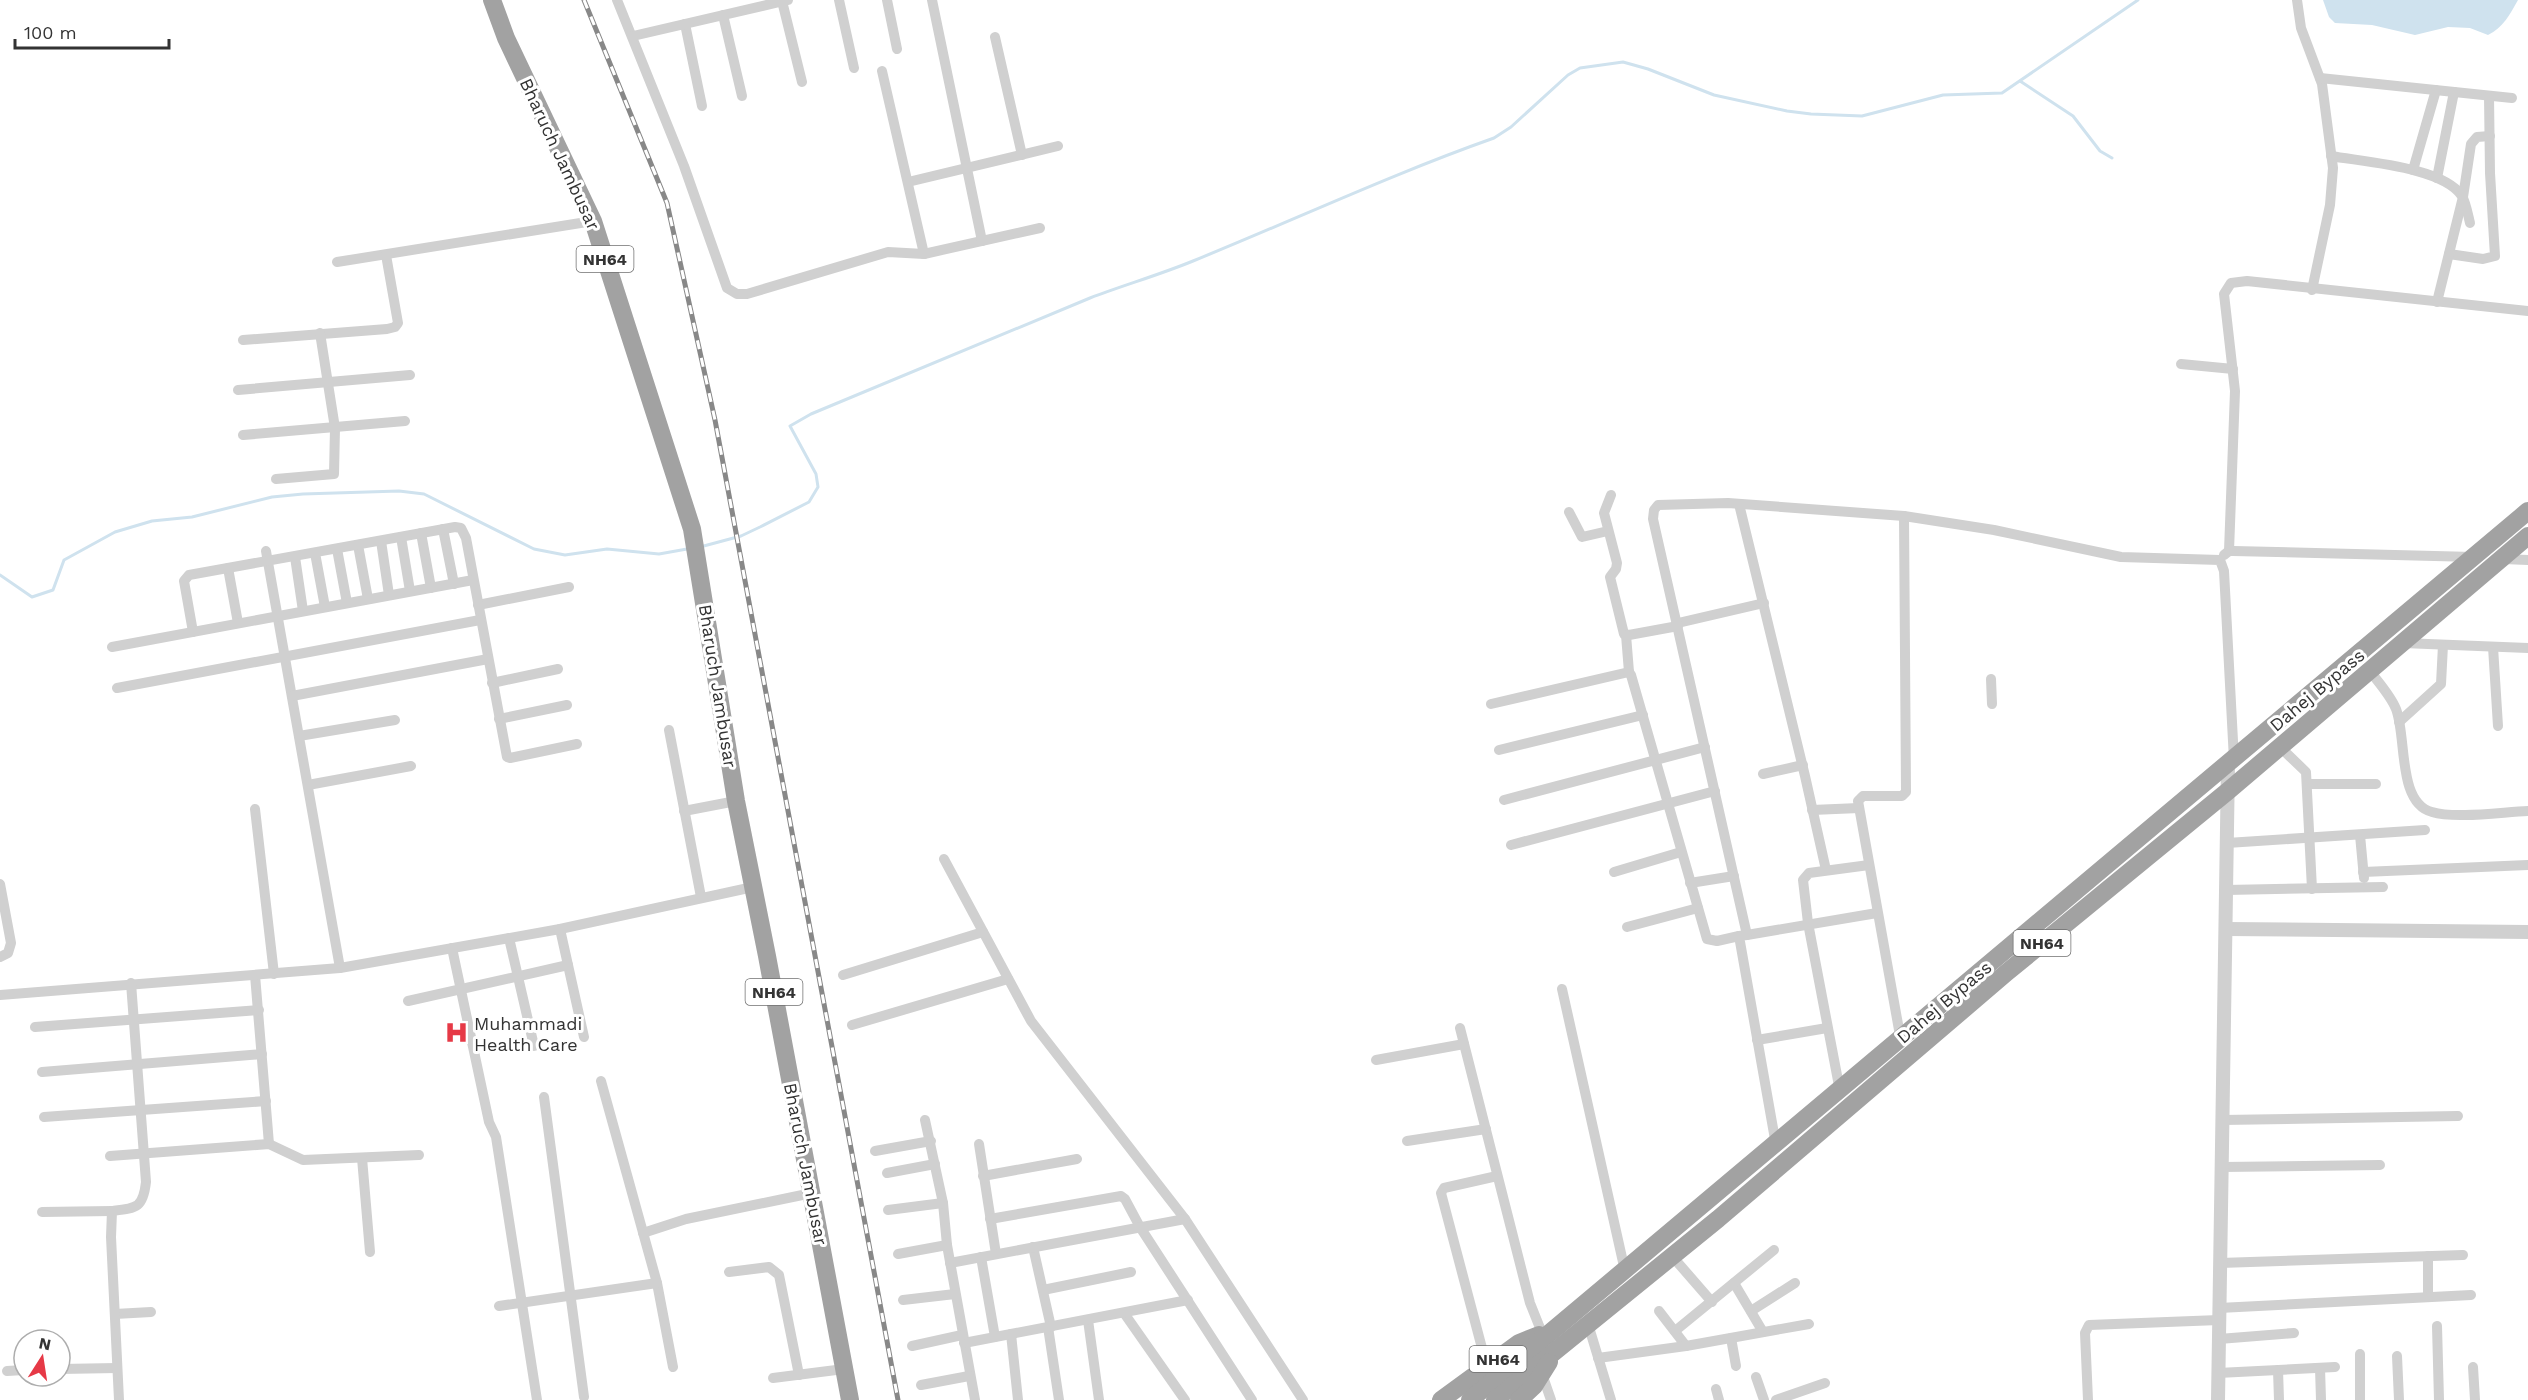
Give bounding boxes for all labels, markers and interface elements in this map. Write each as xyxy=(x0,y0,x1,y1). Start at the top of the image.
scale bar xyxy=(15,12,170,50)
text: 100 m xyxy=(24,22,77,43)
street label: Bharuch Jambusar xyxy=(516,75,604,233)
road number: NH64 xyxy=(576,246,634,272)
street label: Bharuch Jambusar xyxy=(695,603,741,769)
street label: Dahej Bypass xyxy=(2265,644,2369,736)
road number: NH64 xyxy=(2014,930,2070,956)
street label: Dahej Bypass xyxy=(1892,956,1996,1048)
road number: NH64 xyxy=(746,979,802,1005)
place label: Muhammadi Health Care xyxy=(474,1013,582,1055)
hospital icon: Muhammadi Health Care xyxy=(443,1020,469,1046)
street label: Bharuch Jambusar xyxy=(780,1081,832,1247)
north arrow xyxy=(12,1328,72,1388)
text: N xyxy=(37,1333,53,1354)
road number: NH64 xyxy=(1470,1346,1526,1372)

